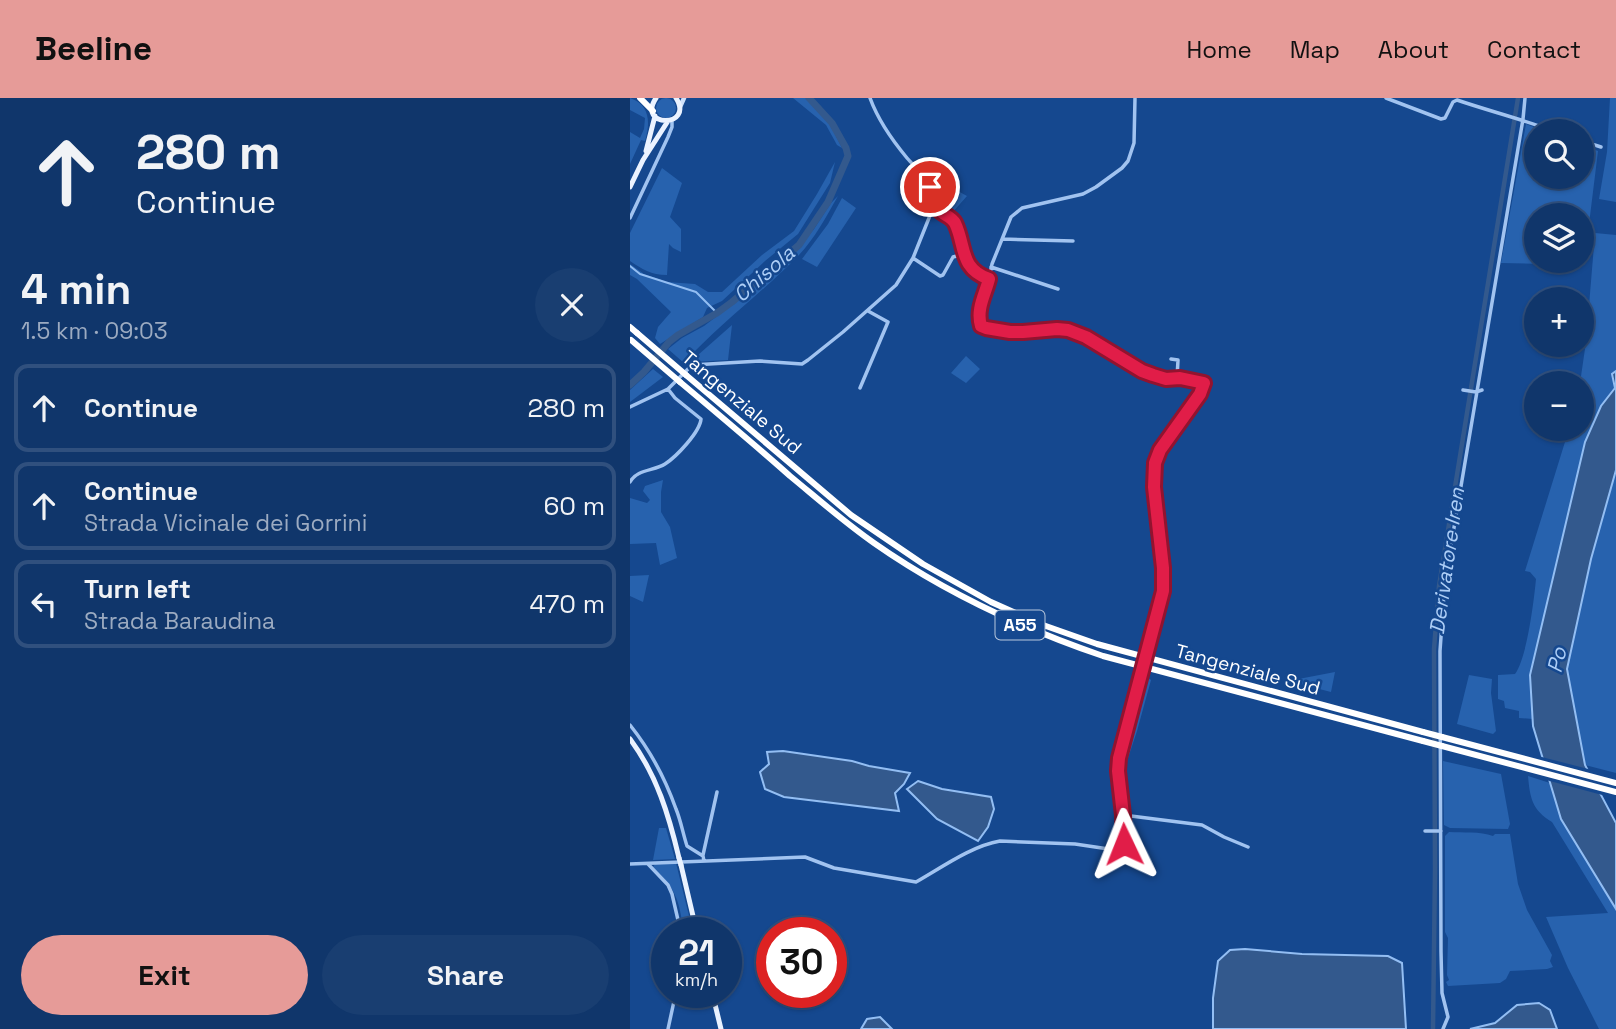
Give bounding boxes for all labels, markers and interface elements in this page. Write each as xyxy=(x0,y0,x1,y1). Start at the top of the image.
text: Beeline xyxy=(35,28,152,70)
text: Home xyxy=(1186,34,1252,65)
text: Map xyxy=(1290,34,1340,65)
text: About xyxy=(1378,34,1449,65)
text: Contact xyxy=(1487,34,1581,65)
map controls xyxy=(1524,119,1594,441)
button: search xyxy=(1524,119,1594,189)
text: 280 m xyxy=(136,121,281,183)
icon: ahead xyxy=(21,126,112,217)
pin xyxy=(900,157,960,217)
icon: arrive xyxy=(911,168,949,206)
text: Continue xyxy=(136,182,276,222)
button: layers xyxy=(1524,203,1594,273)
water label: Chisola xyxy=(727,239,801,308)
text: 4 min xyxy=(21,263,131,316)
button: close xyxy=(535,268,609,342)
button: + xyxy=(1524,287,1594,357)
text: 1.5 km · 09:03 xyxy=(21,316,168,346)
street label: Tangenziale Sud xyxy=(677,345,807,460)
button: − xyxy=(1524,371,1594,441)
icon: ahead xyxy=(25,389,63,427)
text: Continue xyxy=(84,391,198,425)
text: 280 m xyxy=(527,391,605,425)
text: Continue xyxy=(84,474,198,508)
water label: Derivatore Iren xyxy=(1423,485,1470,636)
icon: ahead xyxy=(25,487,63,525)
text: 60 m xyxy=(543,489,605,523)
text: Strada Vicinale dei Gorrini xyxy=(84,508,367,538)
text: Turn left xyxy=(84,572,191,606)
icon: left xyxy=(25,585,63,623)
text: 470 m xyxy=(529,587,605,621)
text: Strada Baraudina xyxy=(84,606,275,636)
road number: A55 xyxy=(996,610,1044,640)
street label: Tangenziale Sud xyxy=(1173,638,1323,701)
water label: Po xyxy=(1541,644,1573,675)
position arrow xyxy=(1087,807,1161,881)
speed limit sign: 30 xyxy=(756,917,847,1008)
text: 21 xyxy=(678,931,715,975)
button: Exit xyxy=(21,935,308,1015)
button: Share xyxy=(322,935,609,1015)
text: km/h xyxy=(675,968,718,991)

